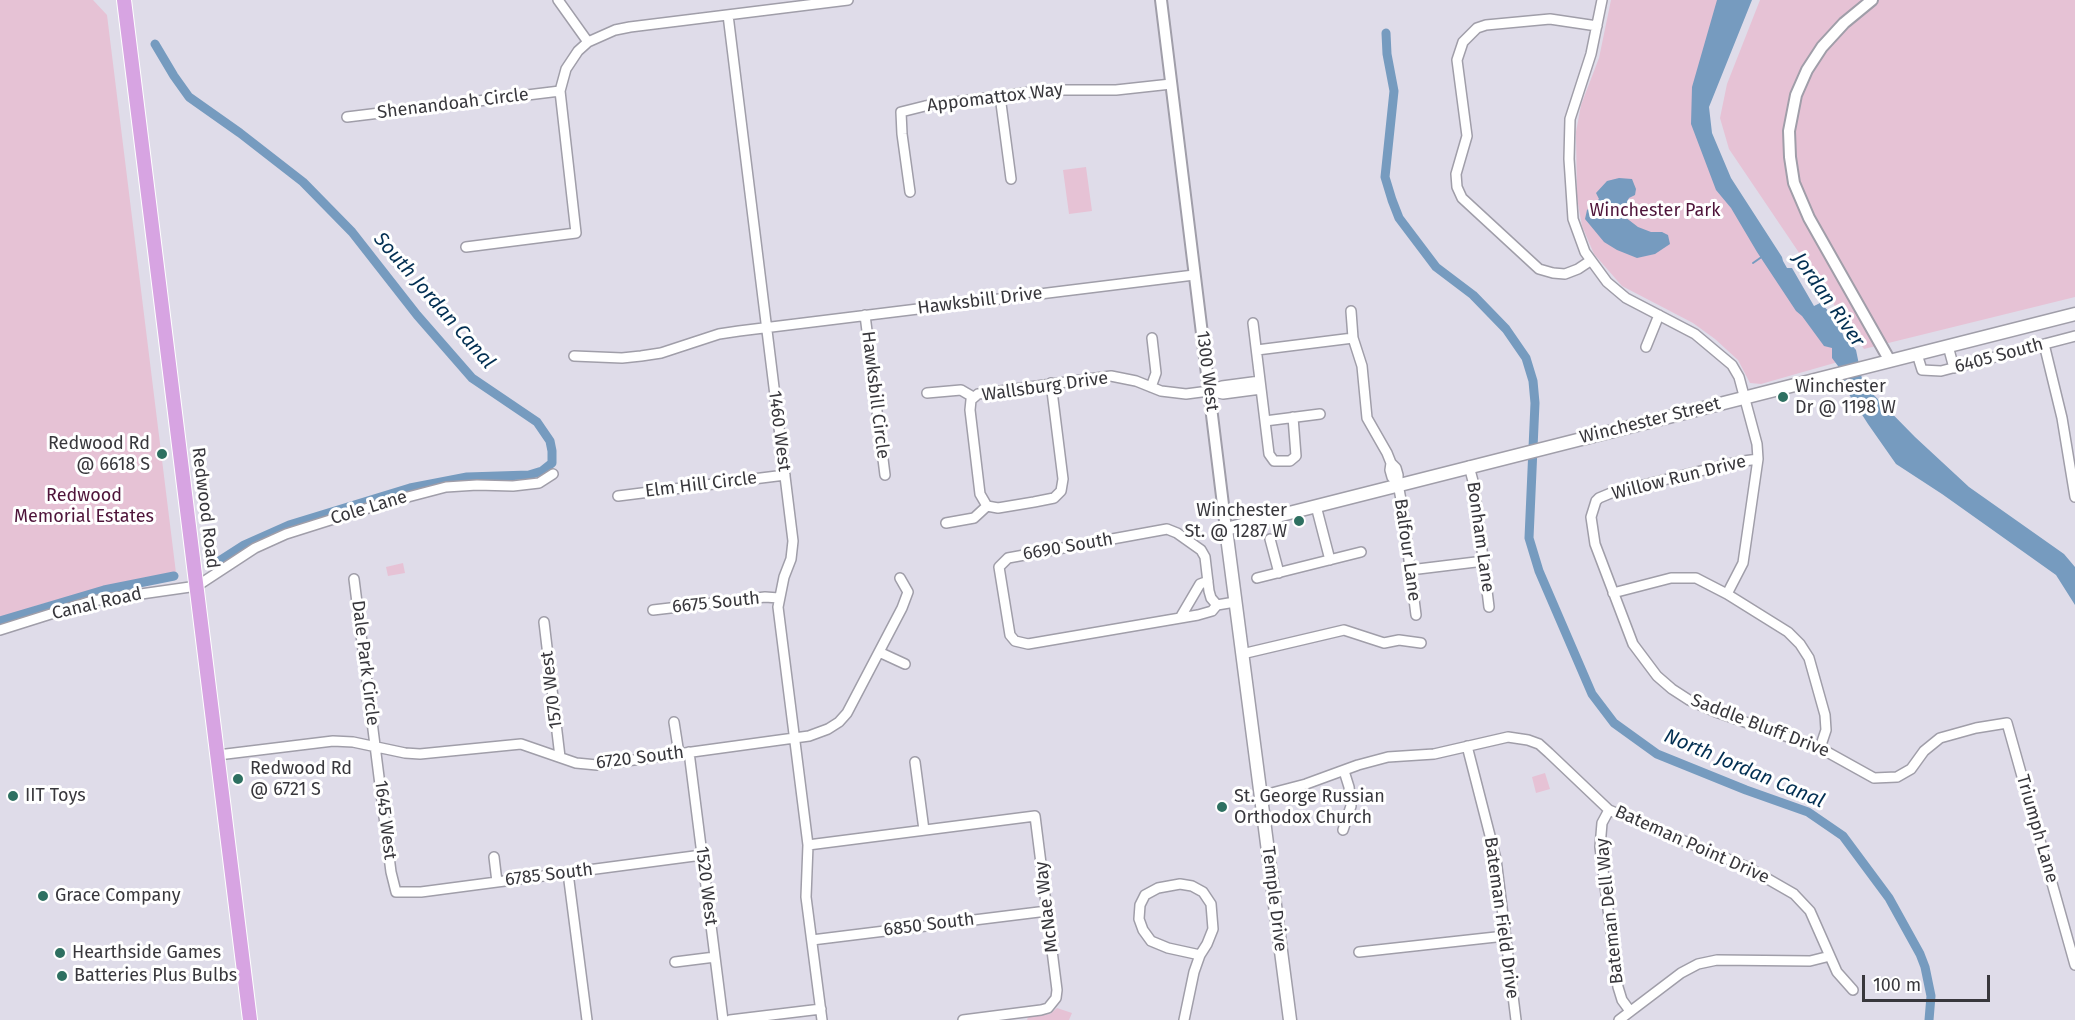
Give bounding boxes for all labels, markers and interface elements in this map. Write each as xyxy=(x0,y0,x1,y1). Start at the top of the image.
street label: Appomattox Way xyxy=(926,79,1064,117)
street label: Shenandoah Circle xyxy=(376,84,530,124)
park label: Winchester Park xyxy=(1589,200,1721,222)
water label: South Jordan Canal xyxy=(368,228,500,374)
water label: Jordan River xyxy=(1787,248,1869,352)
street label: Hawksbill Drive xyxy=(916,283,1044,319)
street label: 1300 West xyxy=(1191,329,1223,413)
street label: Hawksbill Circle xyxy=(856,330,894,460)
street label: 6405 South xyxy=(1952,334,2046,378)
street label: Wallsburg Drive xyxy=(981,367,1109,407)
place label: Winchester Dr @ 1198 W xyxy=(1795,376,1896,418)
street label: 1460 West xyxy=(763,389,795,473)
marker: Winchester Dr @ 1198 W xyxy=(1776,390,1790,404)
street label: Winchester Street xyxy=(1577,393,1723,449)
place label: Redwood Rd @ 6618 S xyxy=(48,433,150,476)
street label: Redwood Road xyxy=(187,446,223,570)
marker: Redwood Rd @ 6618 S xyxy=(155,447,169,461)
street label: Willow Run Drive xyxy=(1610,451,1748,505)
street label: Elm Hill Circle xyxy=(644,467,758,503)
street label: Bonham Lane xyxy=(1462,480,1498,594)
park label: Redwood Memorial Estates xyxy=(14,485,154,528)
street label: Cole Lane xyxy=(328,486,410,530)
street label: Balfour Lane xyxy=(1389,497,1425,603)
place label: Winchester St. @ 1287 W xyxy=(1184,500,1287,542)
marker: Winchester St. @ 1287 W xyxy=(1292,514,1306,528)
street label: 6690 South xyxy=(1021,528,1115,566)
street label: Canal Road xyxy=(50,583,144,625)
street label: 6675 South xyxy=(671,588,761,618)
street label: Dale Park Circle xyxy=(347,599,383,727)
street label: 1570 West xyxy=(537,650,567,730)
street label: Saddle Bluff Drive xyxy=(1688,690,1832,762)
water label: North Jordan Canal xyxy=(1660,724,1828,814)
street label: 6720 South xyxy=(595,742,685,774)
place label: Redwood Rd @ 6721 S xyxy=(250,758,352,800)
marker: Redwood Rd @ 6721 S xyxy=(231,772,245,786)
street label: Triumph Lane xyxy=(2011,772,2063,886)
street label: 1645 West xyxy=(369,779,401,861)
place label: IIT Toys xyxy=(25,785,86,807)
place label: St. George Russian Orthodox Church xyxy=(1234,786,1385,828)
marker: IIT Toys xyxy=(6,789,20,803)
marker: St. George Russian Orthodox Church xyxy=(1215,800,1229,814)
street label: Bateman Point Drive xyxy=(1611,801,1773,889)
street label: Bateman Field Drive xyxy=(1479,836,1523,1000)
street label: Bateman Dell Way xyxy=(1592,837,1628,985)
street label: 1520 West xyxy=(690,845,722,927)
street label: Temple Drive xyxy=(1257,845,1291,953)
street label: 6785 South xyxy=(504,859,594,891)
street label: McNae Way xyxy=(1031,860,1063,954)
place label: Grace Company xyxy=(55,885,181,907)
marker: Grace Company xyxy=(36,889,50,903)
street label: 6850 South xyxy=(882,909,976,941)
place label: Hearthside Games xyxy=(72,942,221,964)
marker: Hearthside Games xyxy=(53,946,67,960)
scale bar xyxy=(1865,963,1992,1001)
place label: Batteries Plus Bulbs xyxy=(74,965,237,987)
marker: Batteries Plus Bulbs xyxy=(55,969,69,983)
text: 100 m xyxy=(1873,974,1921,996)

